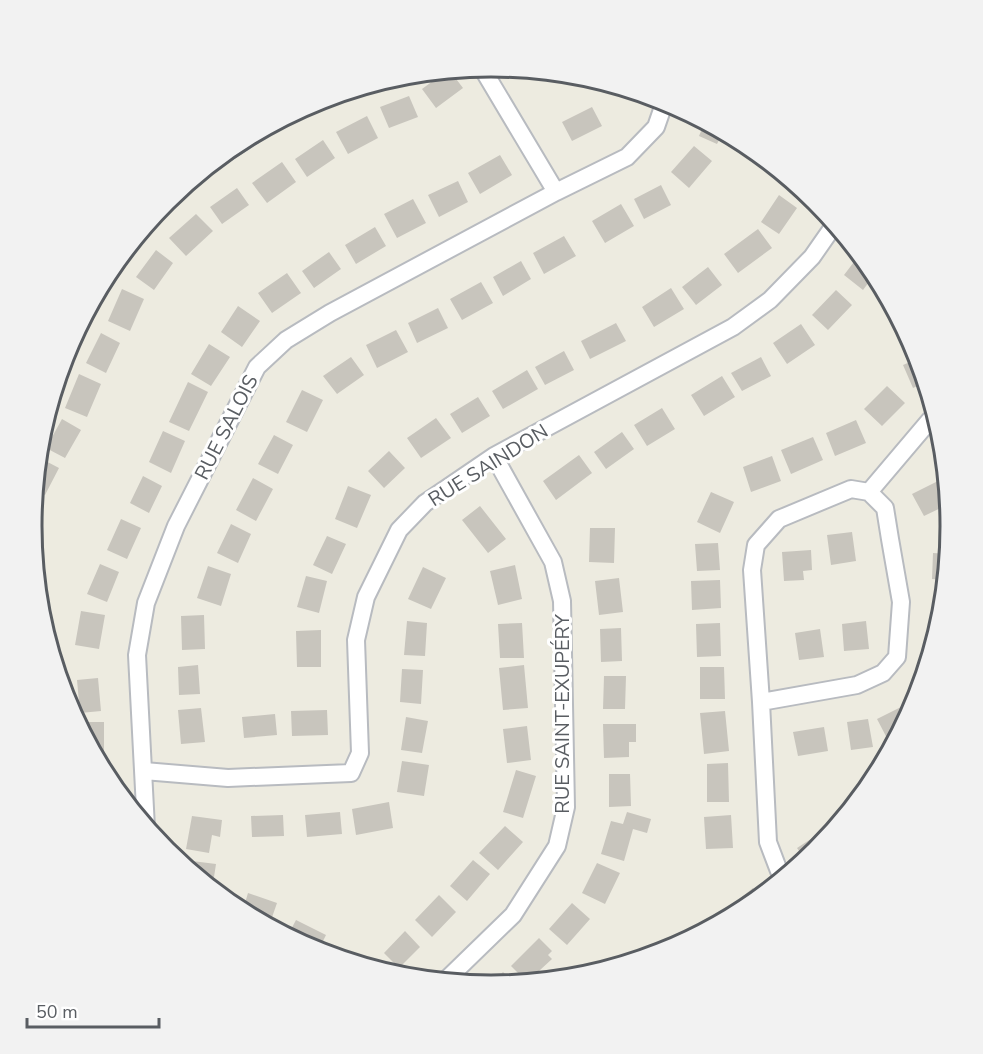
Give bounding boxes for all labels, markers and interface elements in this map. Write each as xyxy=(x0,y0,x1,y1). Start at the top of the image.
street label: RUE SALOIS xyxy=(188,370,264,484)
street label: RUE SAINDON xyxy=(423,418,553,513)
street label: RUE SAINT-EXUPÉRY xyxy=(549,613,576,814)
scale bar xyxy=(27,991,159,1029)
text: 50 m xyxy=(36,1000,78,1024)

